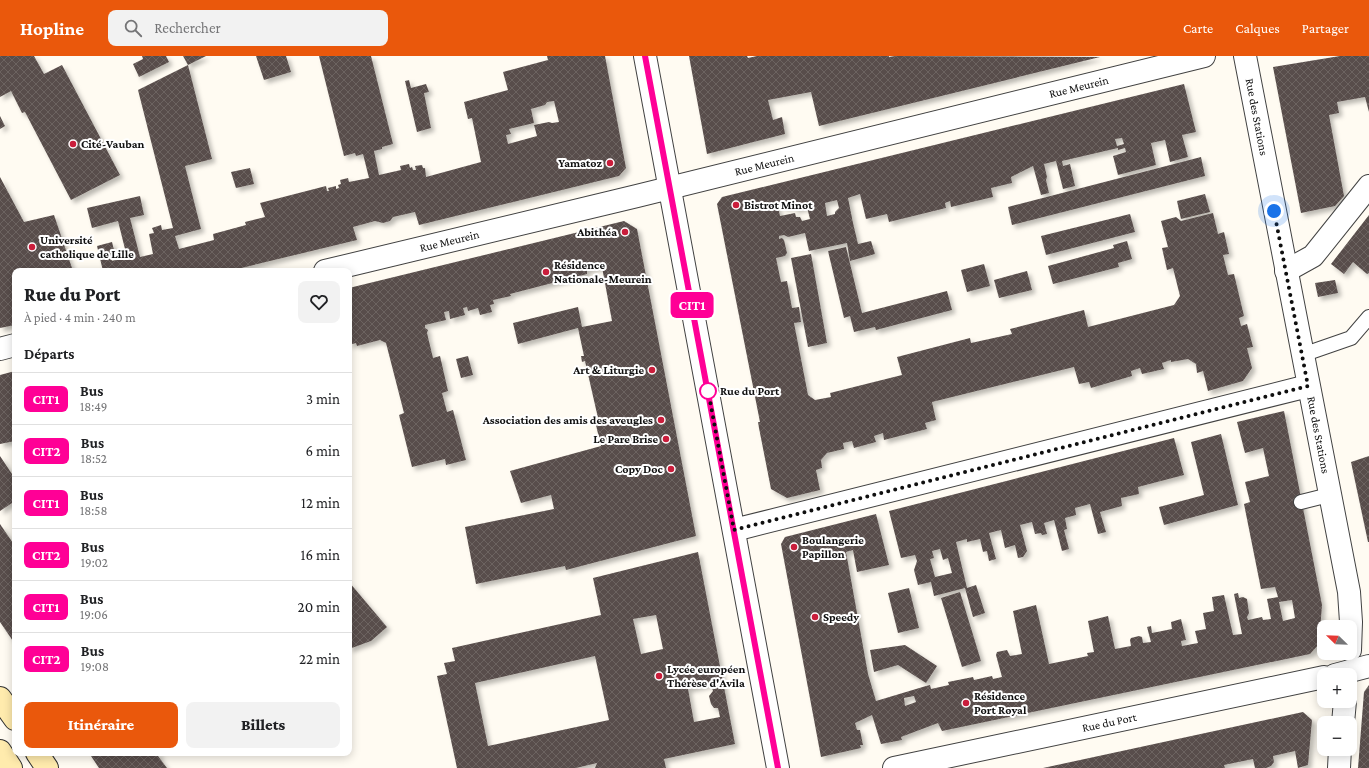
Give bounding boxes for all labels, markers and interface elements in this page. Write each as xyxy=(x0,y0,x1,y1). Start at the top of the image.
search box xyxy=(108,10,388,46)
icon: search xyxy=(122,17,144,39)
text: Hopline xyxy=(20,18,84,39)
text: Rechercher xyxy=(154,20,221,36)
text: Carte xyxy=(1183,20,1213,36)
text: Calques xyxy=(1235,20,1280,36)
text: Partager xyxy=(1302,20,1349,36)
street label: Rue Meurein xyxy=(1048,73,1111,101)
street label: Rue des Stations xyxy=(1242,77,1271,157)
place label: Cité-Vauban xyxy=(81,137,145,151)
marker: Cité-Vauban xyxy=(68,139,78,149)
street label: Rue Meurein xyxy=(733,150,796,179)
place label: Yamatoz xyxy=(558,156,603,170)
marker: Yamatoz xyxy=(605,158,615,168)
place label: Bistrot Minot xyxy=(744,198,813,212)
marker: Bistrot Minot xyxy=(731,200,741,210)
your location xyxy=(1264,201,1284,221)
place label: Abithéa xyxy=(576,225,617,239)
street label: Rue Meurein xyxy=(418,227,481,255)
marker: Abithéa xyxy=(620,227,630,237)
place label: Université catholique de Lille xyxy=(40,233,134,261)
marker: Université catholique de Lille xyxy=(27,242,37,252)
place label: Résidence Nationale-Meurein xyxy=(554,258,652,286)
marker: Résidence Nationale-Meurein xyxy=(541,267,551,277)
button: heart xyxy=(298,281,340,323)
text: Rue du Port xyxy=(24,284,120,305)
line badge: CIT1 xyxy=(664,292,720,318)
text: CIT1 xyxy=(679,297,705,313)
text: À pied · 4 min · 240 m xyxy=(24,310,136,325)
text: Départs xyxy=(24,346,74,362)
place label: Art & Liturgie xyxy=(572,363,644,377)
marker: Art & Liturgie xyxy=(647,365,657,375)
marker: Rue du Port xyxy=(699,382,717,400)
text: Bus xyxy=(80,383,103,399)
place label: Rue du Port xyxy=(720,384,780,398)
text: CIT1 xyxy=(33,391,59,407)
text: 3 min xyxy=(306,391,340,407)
street label: Rue des Stations xyxy=(1304,395,1333,475)
text: 18:49 xyxy=(80,399,107,414)
place label: Association des amis des aveugles xyxy=(482,413,653,427)
marker: Association des amis des aveugles xyxy=(656,415,666,425)
place label: Le Pare Brise xyxy=(593,432,658,446)
marker: Le Pare Brise xyxy=(661,434,671,444)
text: Bus xyxy=(81,435,104,451)
text: CIT2 xyxy=(32,443,61,459)
text: 6 min xyxy=(306,443,340,459)
text: 18:52 xyxy=(81,451,107,466)
place label: Copy Doc xyxy=(615,462,664,476)
marker: Copy Doc xyxy=(666,464,676,474)
text: Bus xyxy=(80,487,103,503)
text: CIT1 xyxy=(33,495,59,511)
text: 12 min xyxy=(301,495,340,511)
text: 18:58 xyxy=(80,503,107,518)
place label: Boulangerie Papillon xyxy=(802,533,864,561)
text: Bus xyxy=(81,539,104,555)
marker: Boulangerie Papillon xyxy=(789,542,799,552)
text: CIT2 xyxy=(32,547,61,563)
text: 16 min xyxy=(301,547,340,563)
text: 19:02 xyxy=(81,555,108,570)
text: Bus xyxy=(80,591,103,607)
text: CIT1 xyxy=(33,599,59,615)
text: 20 min xyxy=(298,599,340,615)
text: 19:06 xyxy=(80,607,108,622)
place label: Speedy xyxy=(823,610,859,624)
marker: Speedy xyxy=(810,612,820,622)
north arrow xyxy=(1317,620,1357,660)
map controls xyxy=(1317,620,1357,756)
text: Bus xyxy=(81,643,104,659)
text: CIT2 xyxy=(32,651,61,667)
text: 22 min xyxy=(299,651,340,667)
text: 19:08 xyxy=(81,659,109,674)
place label: Lycée européen Thérèse d'Avila xyxy=(667,662,745,690)
button: + xyxy=(1317,668,1357,708)
marker: Lycée européen Thérèse d'Avila xyxy=(654,671,664,681)
place label: Résidence Port Royal xyxy=(974,689,1027,717)
marker: Résidence Port Royal xyxy=(961,698,971,708)
button: Itinéraire xyxy=(24,702,178,748)
button: Billets xyxy=(186,702,340,748)
street label: Rue du Port xyxy=(1081,710,1139,735)
button: − xyxy=(1317,716,1357,756)

